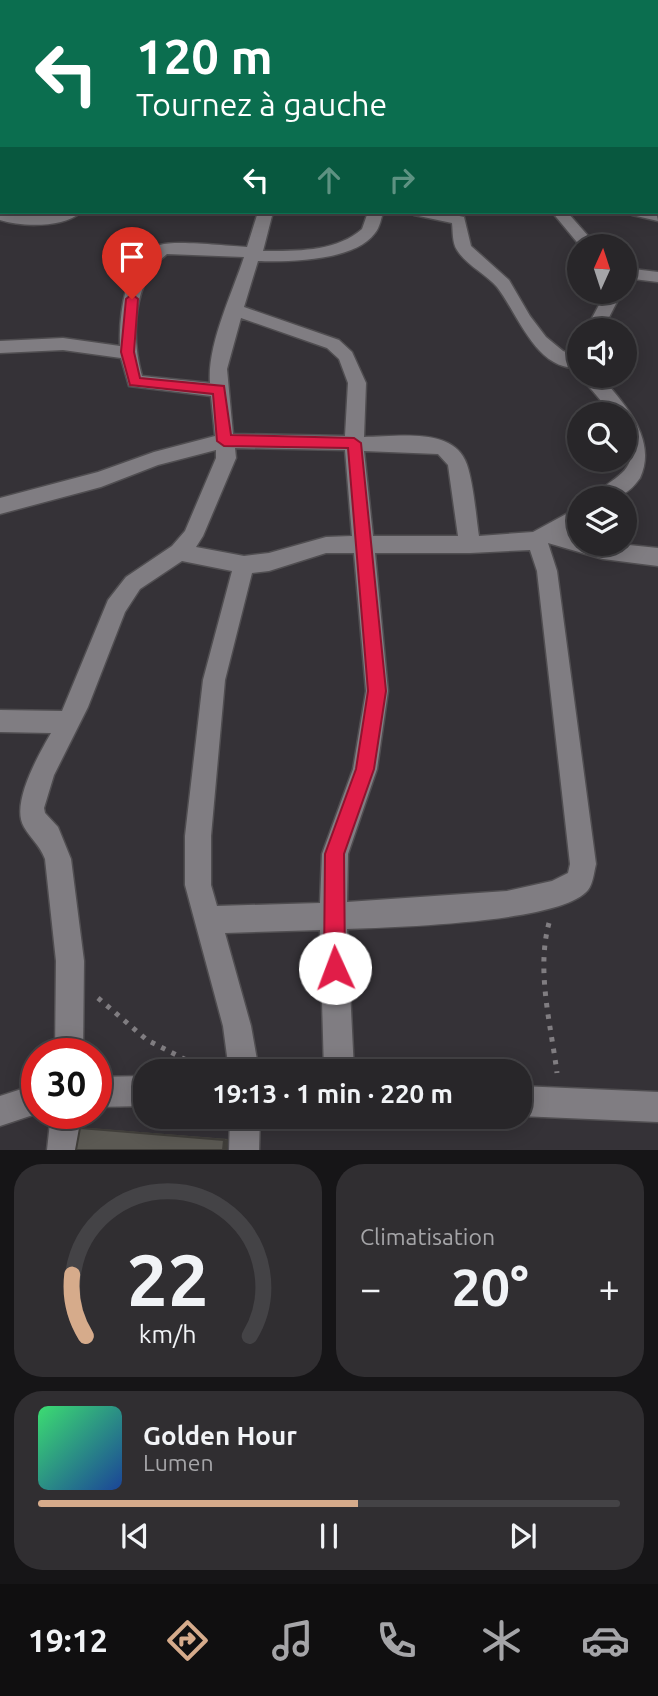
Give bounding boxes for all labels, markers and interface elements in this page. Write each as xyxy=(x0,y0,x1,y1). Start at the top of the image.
icon: left xyxy=(21,28,112,119)
text: 120 m xyxy=(136,28,273,83)
text: Tournez à gauche xyxy=(136,86,387,122)
icon: left xyxy=(237,161,275,199)
icon: ahead xyxy=(310,161,348,199)
icon: right xyxy=(383,161,421,199)
pin xyxy=(102,227,162,299)
north arrow xyxy=(567,234,637,304)
map controls xyxy=(567,234,637,556)
icon: arrive xyxy=(113,238,151,276)
button: sound xyxy=(567,318,637,388)
button: search xyxy=(567,402,637,472)
button: layers xyxy=(567,486,637,556)
position arrow xyxy=(298,931,372,1005)
speed limit sign: 30 xyxy=(21,1038,112,1129)
text: 19:13 · 1 min · 220 m xyxy=(212,1079,453,1108)
text: Climatisation xyxy=(360,1224,495,1249)
text: 22 xyxy=(127,1239,209,1321)
text: 20° xyxy=(451,1258,529,1316)
text: − xyxy=(360,1267,381,1309)
text: + xyxy=(599,1267,620,1309)
text: km/h xyxy=(139,1320,197,1348)
text: Golden Hour xyxy=(143,1421,297,1450)
text: Lumen xyxy=(143,1450,214,1475)
icon: previous xyxy=(116,1517,154,1555)
icon: pause xyxy=(310,1517,348,1555)
icon: next xyxy=(504,1517,542,1555)
icon: directions xyxy=(163,1616,212,1665)
icon: music xyxy=(268,1616,317,1665)
icon: phone xyxy=(372,1616,421,1665)
icon: climate xyxy=(477,1616,526,1665)
icon: car xyxy=(581,1616,630,1665)
text: 19:12 xyxy=(28,1622,108,1658)

